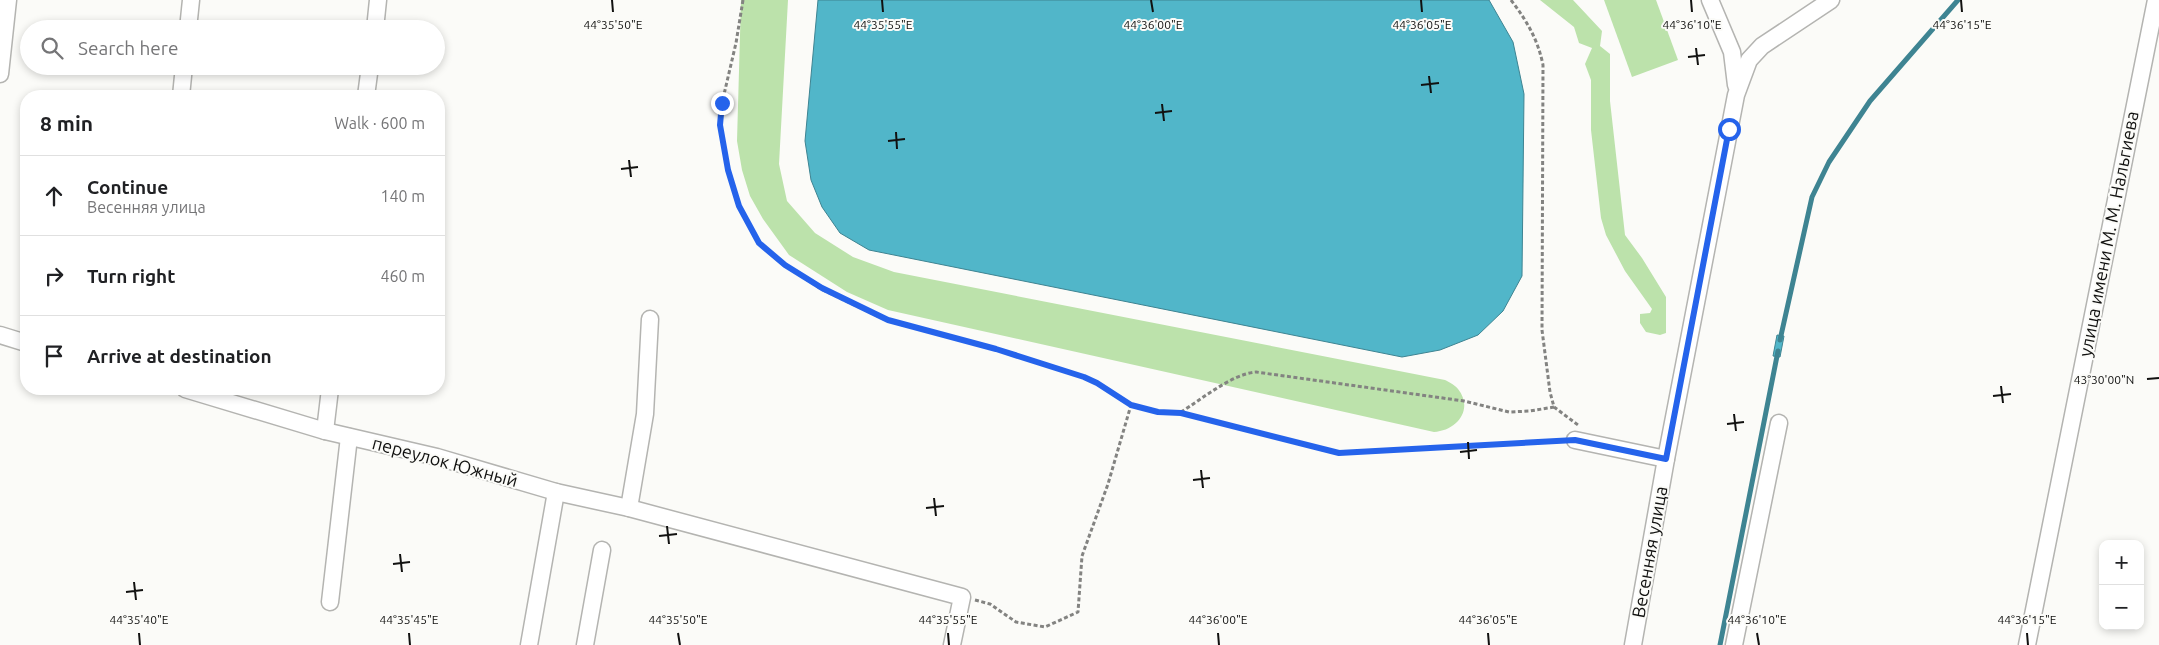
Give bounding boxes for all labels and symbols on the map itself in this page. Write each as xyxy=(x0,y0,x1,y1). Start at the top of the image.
text: 44°35'50"E xyxy=(584,18,643,31)
text: 44°35'55"E xyxy=(854,18,913,31)
text: 44°36'00"E xyxy=(1124,18,1183,31)
text: 44°36'05"E xyxy=(1393,18,1452,31)
text: 44°36'10"E xyxy=(1663,18,1722,31)
text: 44°36'15"E xyxy=(1933,18,1992,31)
route end xyxy=(711,92,734,115)
street label: улица имени М. М. Нальгиева xyxy=(2074,109,2142,358)
route start xyxy=(1718,118,1741,141)
text: 43°30'00"N xyxy=(2074,373,2134,386)
street label: переулок Южный xyxy=(370,432,520,490)
street label: Весенняя улица xyxy=(1628,484,1670,619)
text: 44°35'40"E xyxy=(110,613,169,626)
text: 44°35'45"E xyxy=(380,613,439,626)
text: 44°35'50"E xyxy=(649,613,708,626)
text: 44°35'55"E xyxy=(919,613,978,626)
text: 44°36'00"E xyxy=(1189,613,1248,626)
text: 44°36'05"E xyxy=(1459,613,1518,626)
text: 44°36'10"E xyxy=(1728,613,1787,626)
text: 44°36'15"E xyxy=(1998,613,2057,626)

